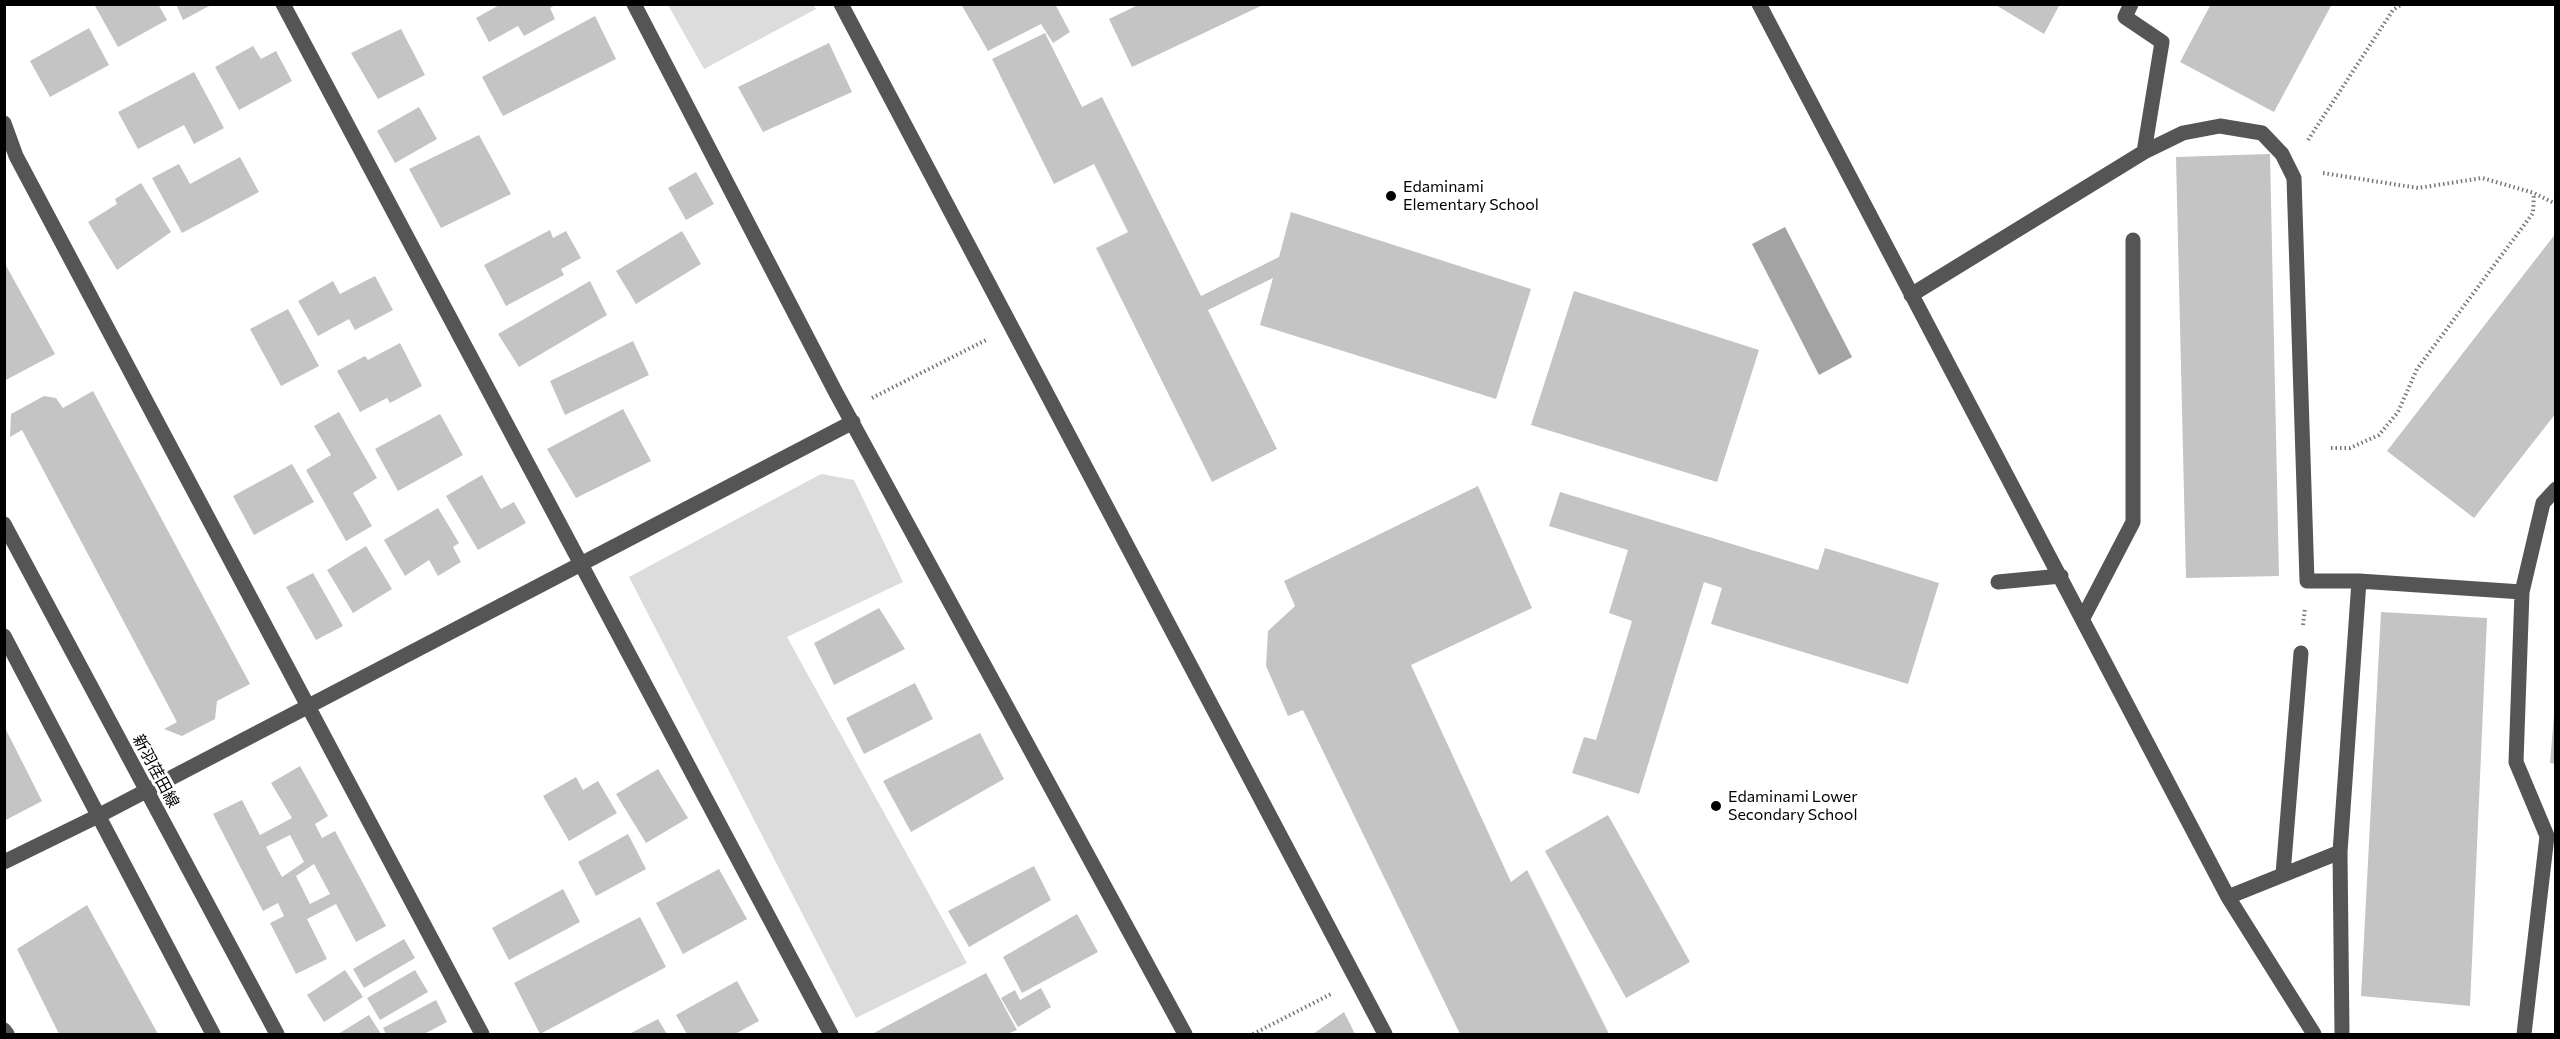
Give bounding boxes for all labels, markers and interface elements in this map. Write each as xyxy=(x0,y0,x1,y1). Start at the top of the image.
place label: Edaminami Elementary School xyxy=(1403,177,1539,215)
marker: Edaminami Elementary School xyxy=(1384,189,1398,203)
street label: 新羽荏田線 xyxy=(129,731,183,811)
place label: Edaminami Lower Secondary School xyxy=(1728,787,1858,825)
marker: Edaminami Lower Secondary School xyxy=(1709,799,1723,813)

